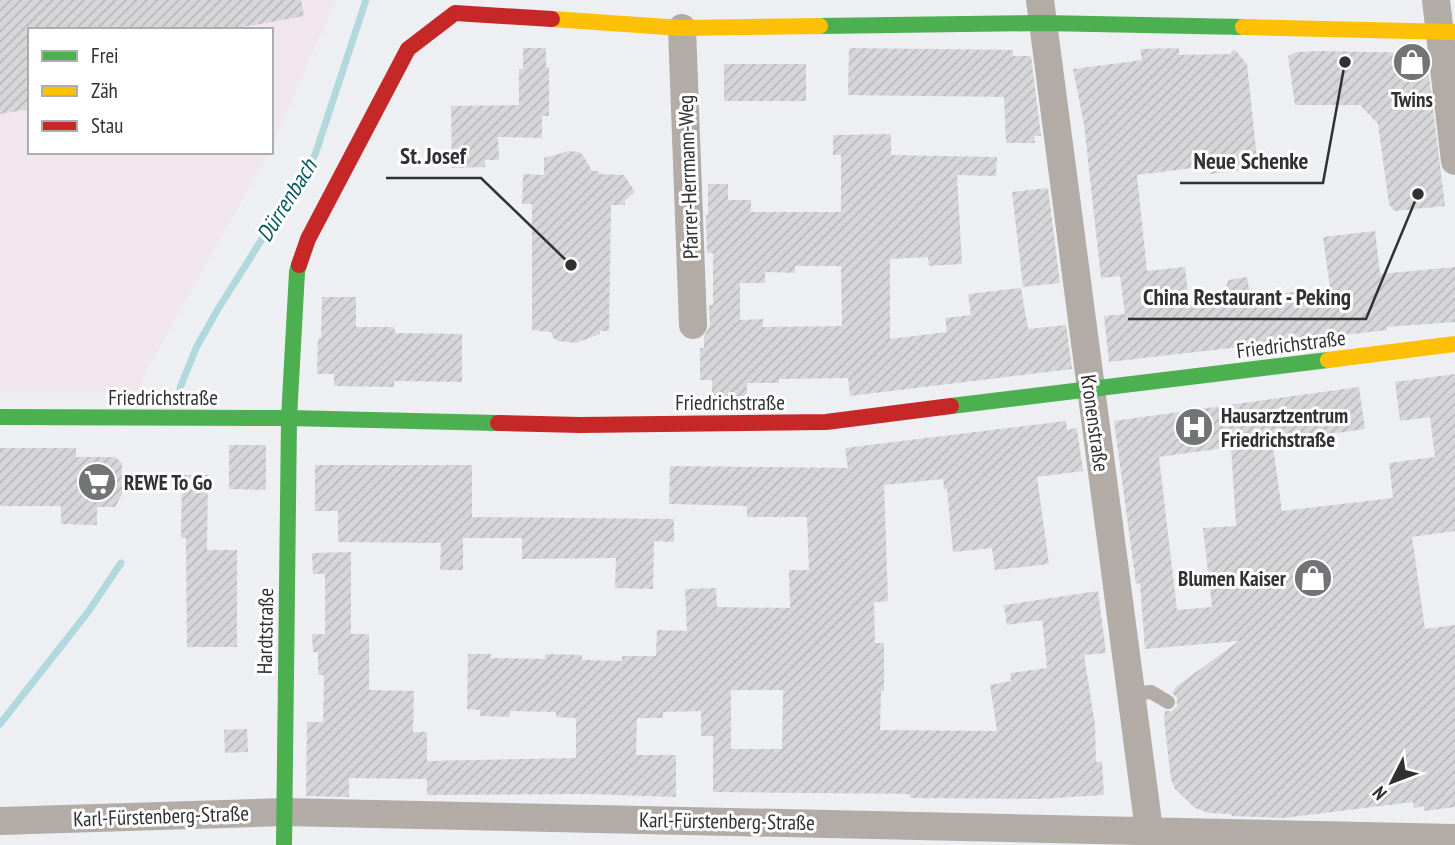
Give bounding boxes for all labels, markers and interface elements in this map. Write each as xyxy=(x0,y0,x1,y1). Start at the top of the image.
legend xyxy=(28,28,273,154)
shop icon: Twins xyxy=(1391,41,1433,83)
text: Frei xyxy=(91,42,119,69)
text: Zäh xyxy=(91,77,118,104)
place label: Twins xyxy=(1391,86,1433,113)
street label: Pfarrer-Herrmann-Weg xyxy=(672,94,704,260)
text: Stau xyxy=(91,112,123,139)
callout: St. Josef xyxy=(386,134,481,178)
callout: Neue Schenke xyxy=(1180,139,1323,183)
text: St. Josef xyxy=(400,141,468,170)
text: Neue Schenke xyxy=(1194,146,1309,175)
water label: Dürrenbach xyxy=(249,152,324,247)
callout: China Restaurant - Peking xyxy=(1128,275,1366,319)
text: China Restaurant - Peking xyxy=(1143,282,1351,311)
street label: Friedrichstraße xyxy=(1235,324,1347,364)
street label: Kronenstraße xyxy=(1075,373,1115,473)
street label: Friedrichstraße xyxy=(108,384,218,411)
street label: Friedrichstraße xyxy=(675,389,785,416)
place label: Hausarztzentrum Friedrichstraße xyxy=(1221,402,1348,453)
hospital icon: Hausarztzentrum Friedrichstraße xyxy=(1173,406,1215,448)
supermarket icon: REWE To Go xyxy=(76,461,118,503)
place label: REWE To Go xyxy=(124,469,212,496)
shop icon: Blumen Kaiser xyxy=(1292,557,1334,599)
place label: Blumen Kaiser xyxy=(1178,565,1287,592)
street label: Hardtstraße xyxy=(251,588,279,674)
north arrow xyxy=(1357,747,1427,817)
text: N xyxy=(1367,782,1392,805)
street label: Karl-Fürstenberg-Straße xyxy=(73,799,249,833)
street label: Karl-Fürstenberg-Straße xyxy=(639,806,815,836)

